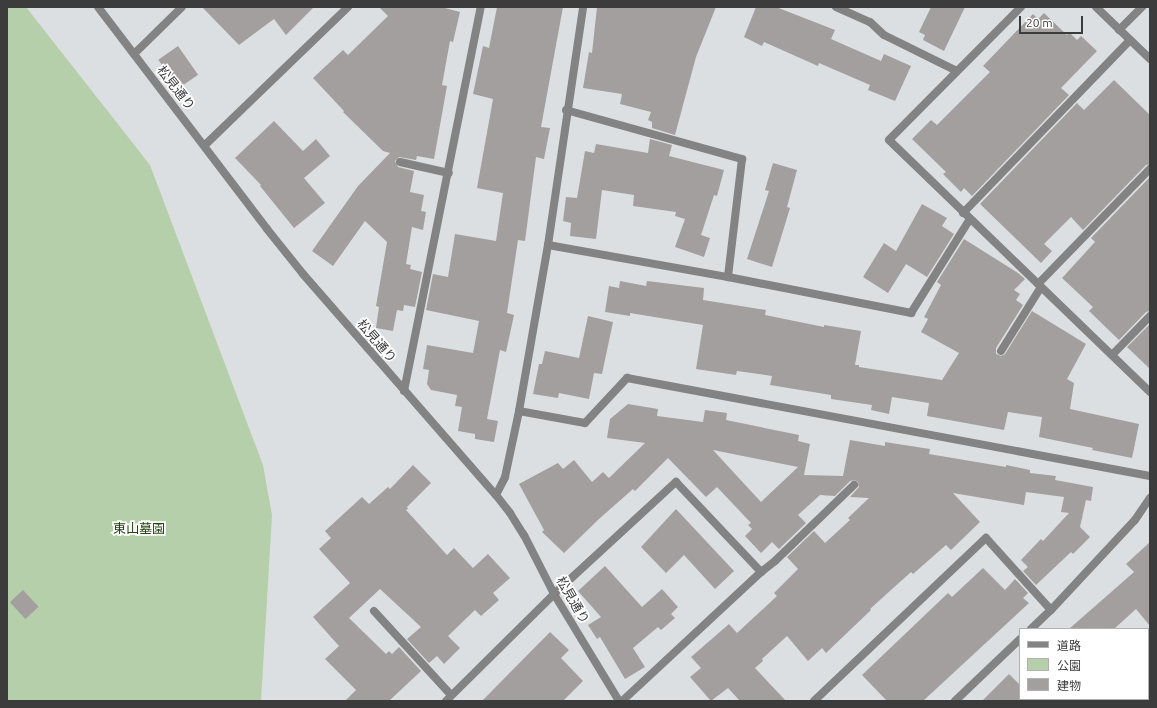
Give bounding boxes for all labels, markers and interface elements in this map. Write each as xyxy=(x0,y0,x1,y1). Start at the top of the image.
scale bar xyxy=(1021,8,1085,34)
text: 20 m xyxy=(1026,16,1053,29)
street label: 松見通り xyxy=(154,63,198,113)
street label: 松見通り xyxy=(354,316,400,366)
park label: 東山墓園 xyxy=(113,520,165,536)
street label: 松見通り xyxy=(553,574,593,626)
legend xyxy=(1019,628,1149,700)
text: 道路 xyxy=(1057,639,1081,652)
text: 公園 xyxy=(1057,659,1081,672)
text: 建物 xyxy=(1057,679,1081,692)

